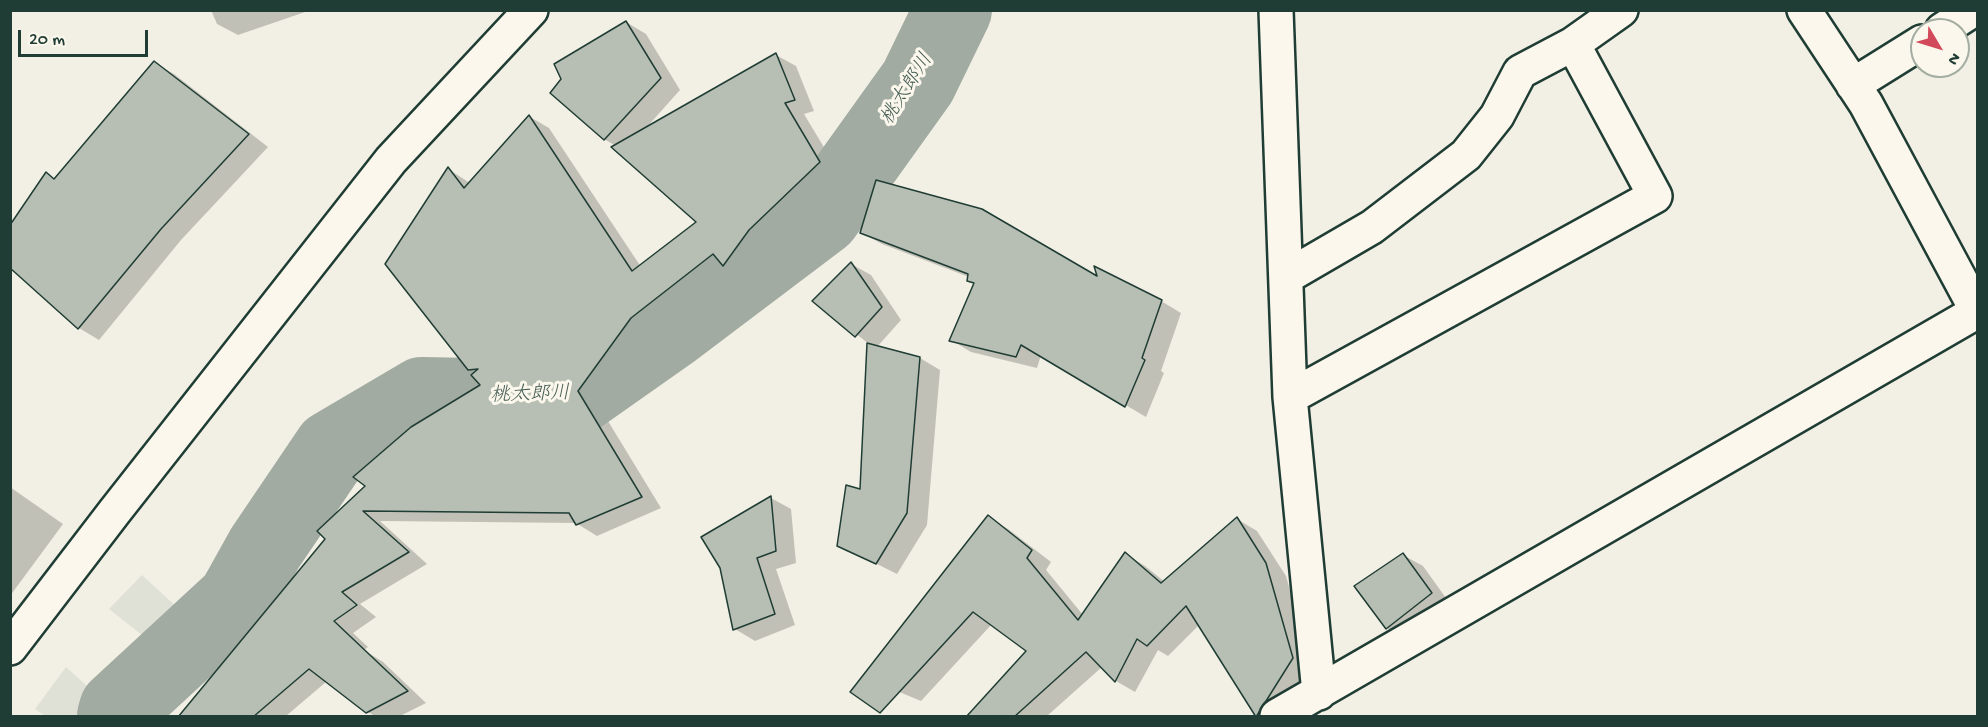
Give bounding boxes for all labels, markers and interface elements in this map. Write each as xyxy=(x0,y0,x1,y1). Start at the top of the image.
scale bar xyxy=(21,18,152,56)
north arrow xyxy=(1910,18,1970,78)
text: 20 m xyxy=(29,30,65,51)
text: N xyxy=(1942,48,1964,68)
water label: 桃太郎川 xyxy=(877,50,939,130)
water label: 桃太郎川 xyxy=(490,383,570,409)

